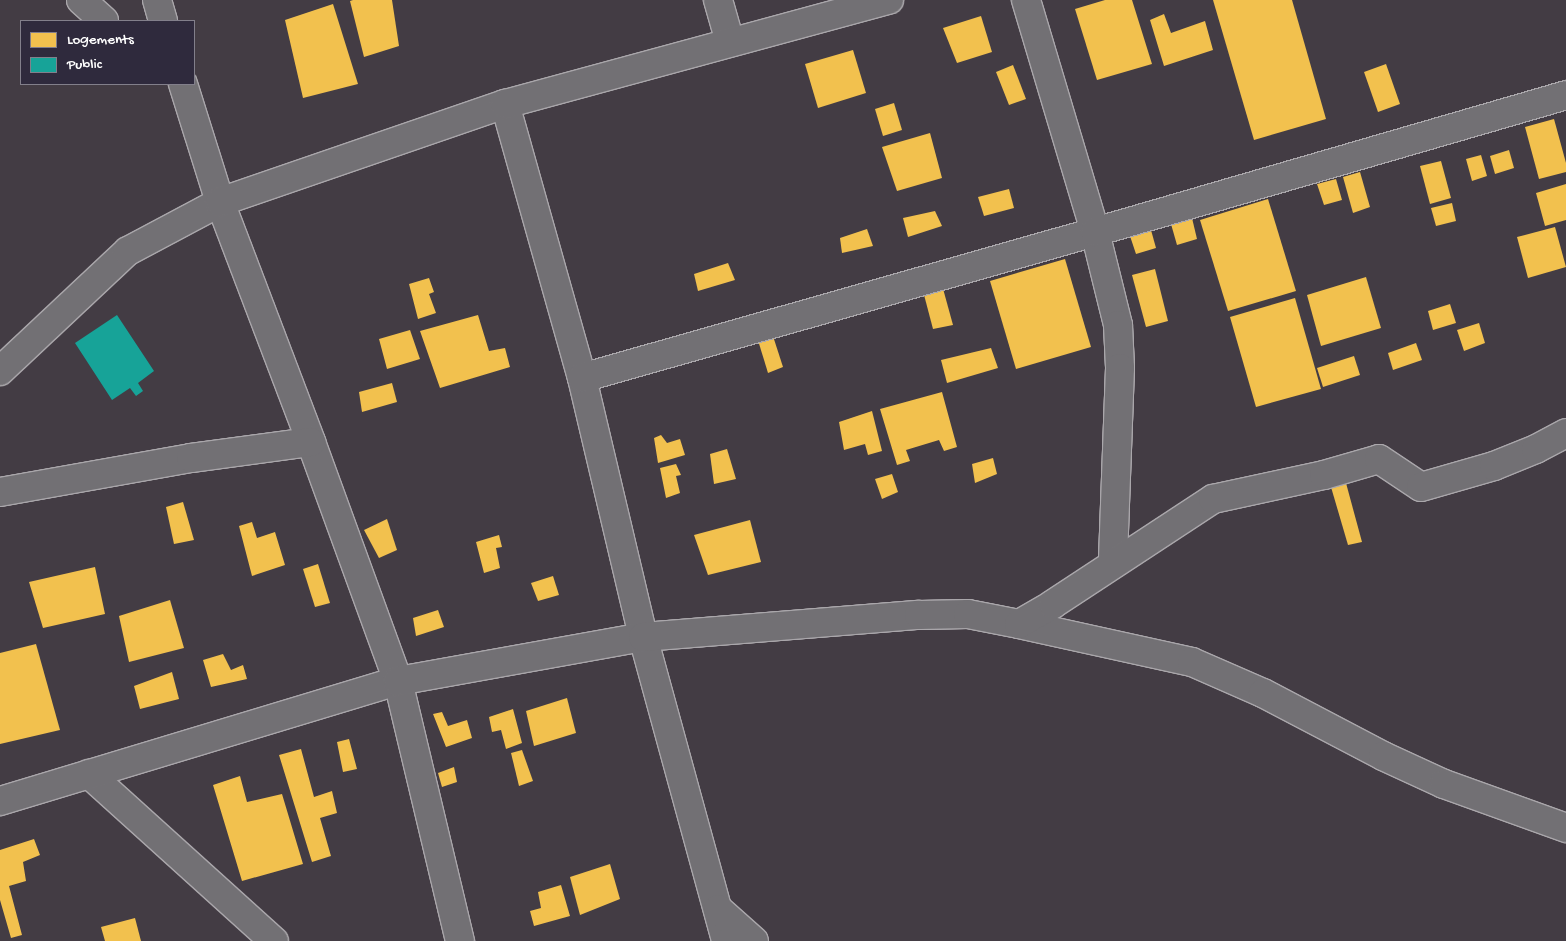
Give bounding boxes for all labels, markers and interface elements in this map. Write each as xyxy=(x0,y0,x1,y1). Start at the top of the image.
legend xyxy=(20,20,195,85)
text: Logements xyxy=(67,31,134,49)
text: Public xyxy=(67,56,102,74)

